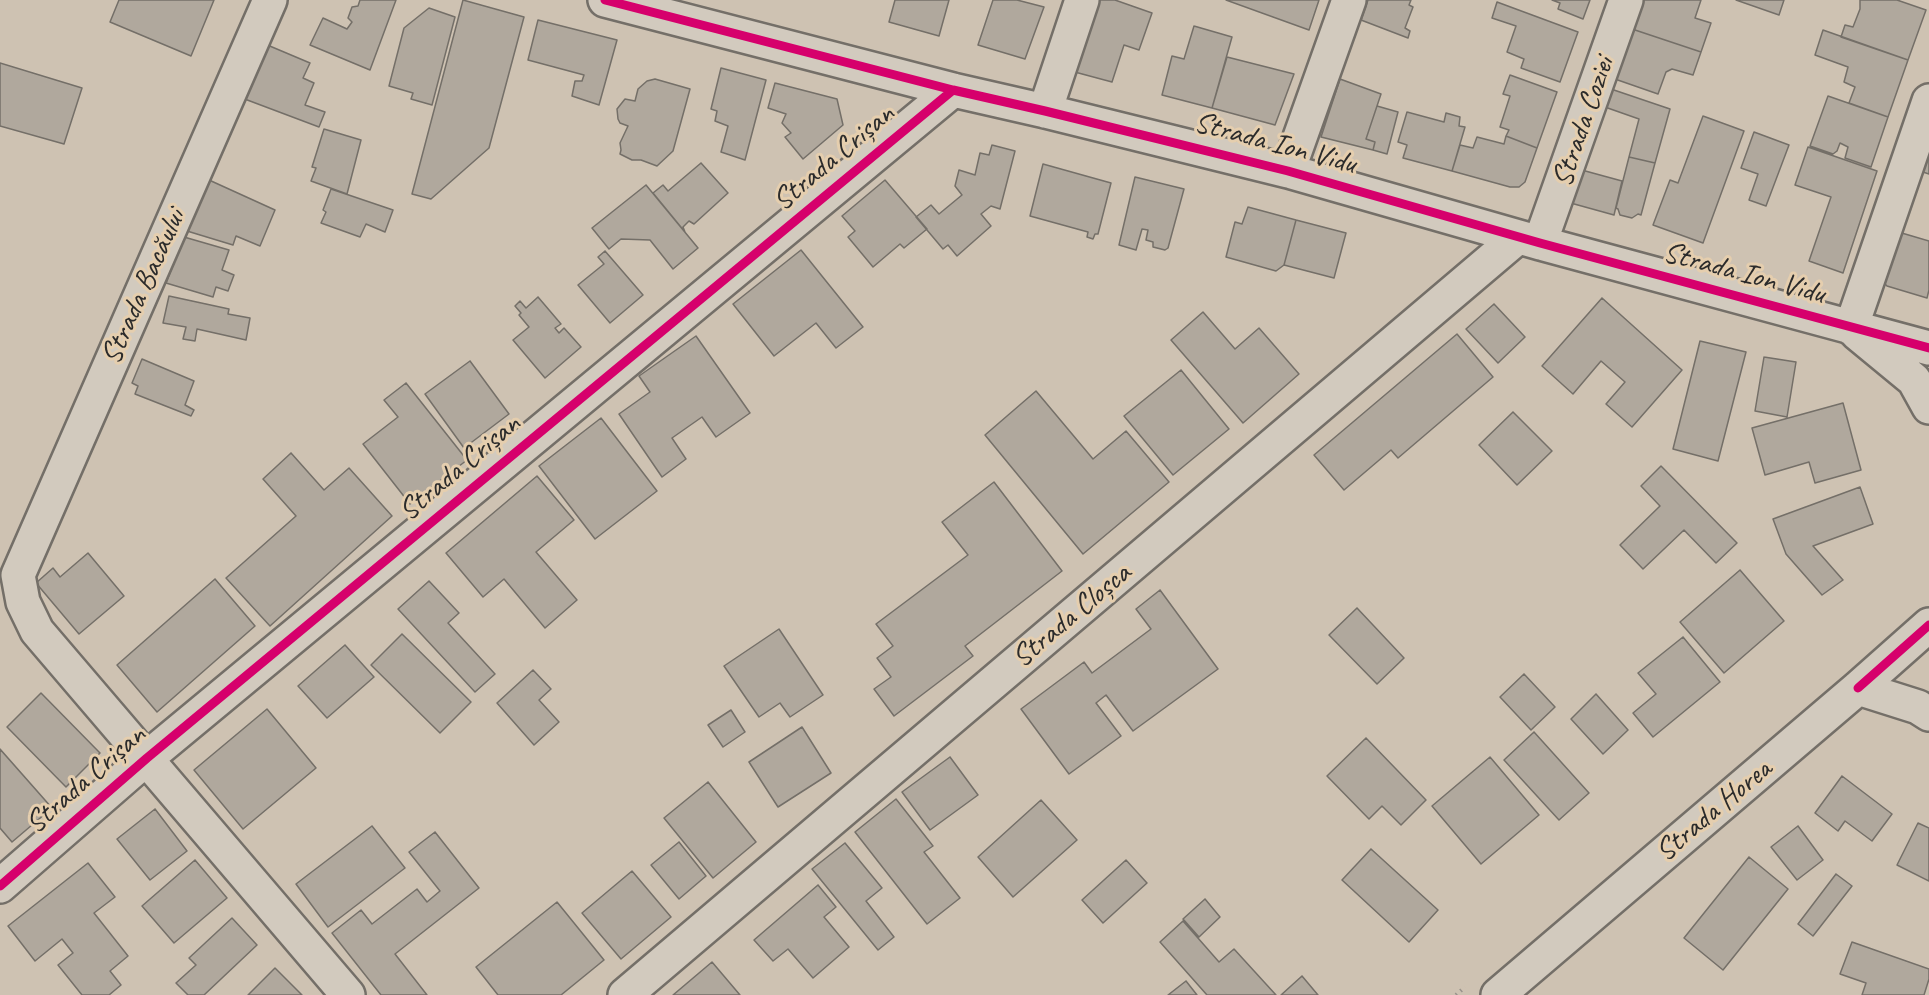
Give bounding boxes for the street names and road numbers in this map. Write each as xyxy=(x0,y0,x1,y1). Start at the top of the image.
street label: Strada Coziei xyxy=(1545,52,1623,192)
street label: Strada Crișan xyxy=(766,97,902,219)
street label: Strada Ion Vidu xyxy=(1190,105,1360,183)
street label: Strada Bacăului xyxy=(94,204,194,370)
street label: Strada Ion Vidu xyxy=(1659,235,1829,313)
street label: Strada Crișan xyxy=(392,407,528,529)
street label: Strada Cloșca xyxy=(1005,556,1139,676)
street label: Strada Crișan xyxy=(18,718,154,842)
street label: Strada Horea xyxy=(1649,752,1779,870)

